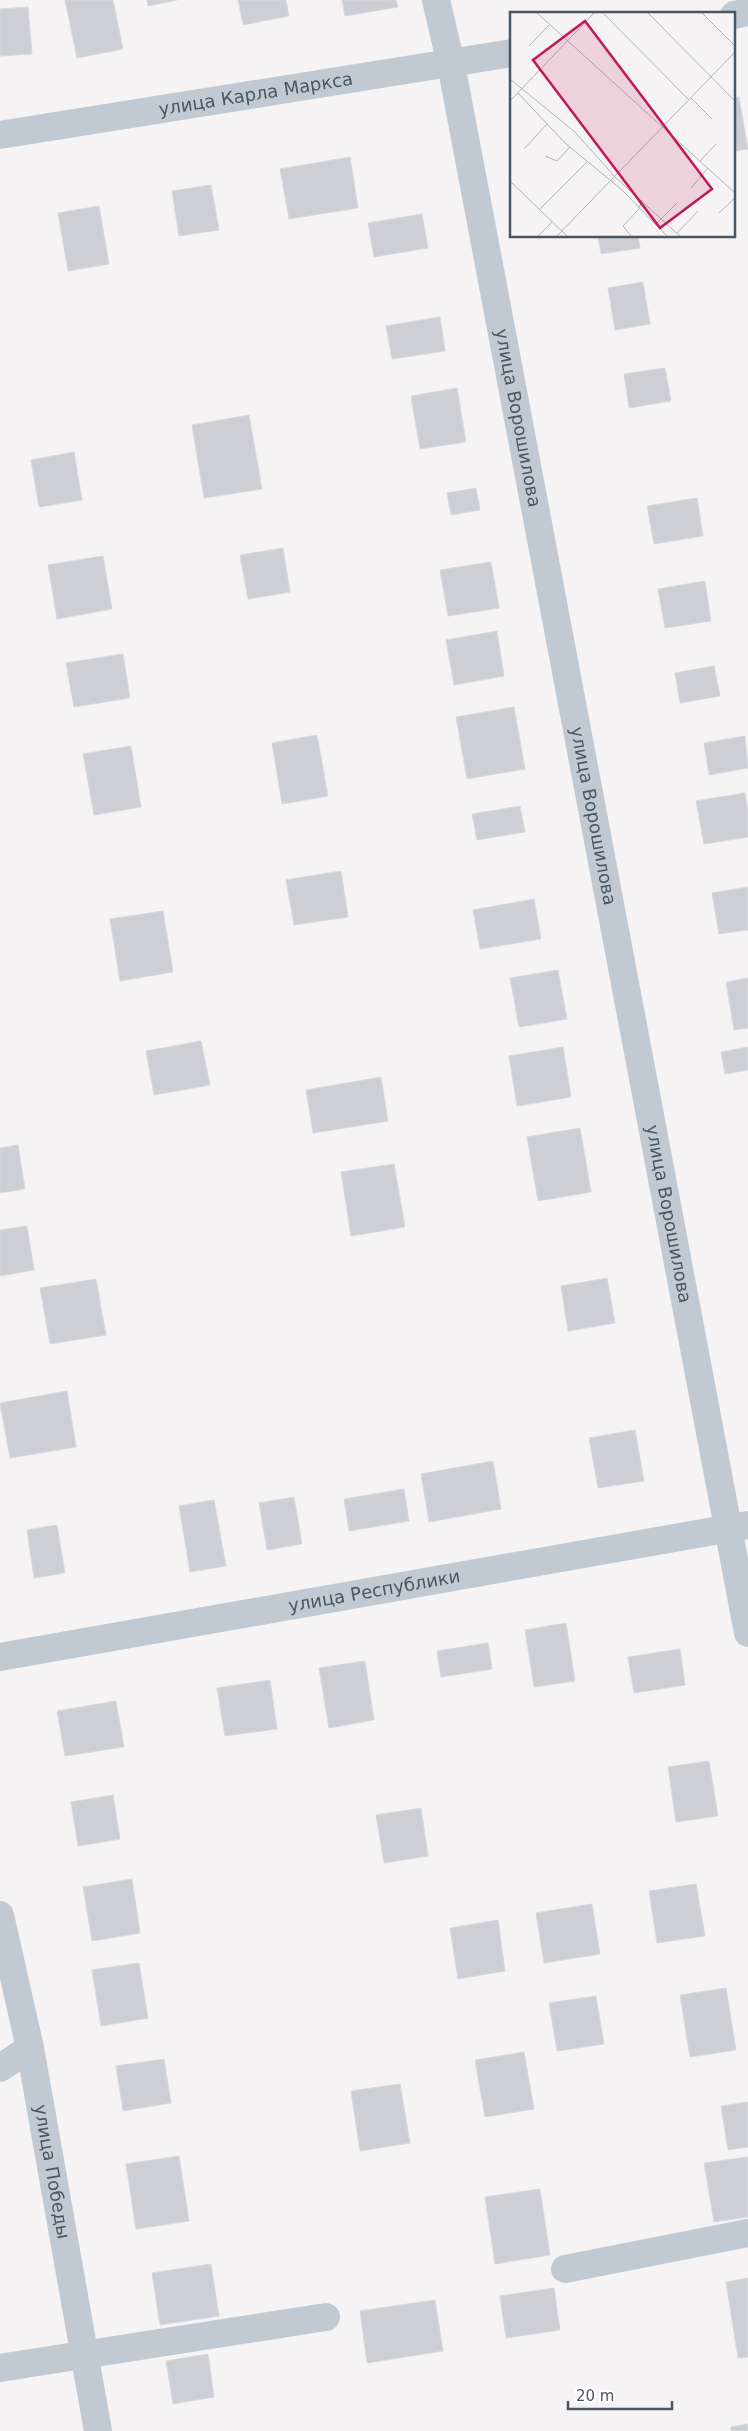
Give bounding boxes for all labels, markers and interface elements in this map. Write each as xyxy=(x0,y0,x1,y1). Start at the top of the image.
inset map xyxy=(510,12,736,238)
street label: улица Карла Маркса xyxy=(157,68,354,119)
street label: улица Ворошилова xyxy=(491,327,546,509)
street label: улица Ворошилова xyxy=(567,725,621,907)
street label: улица Ворошилова xyxy=(642,1123,696,1305)
street label: улица Республики xyxy=(287,1565,462,1616)
street label: улица Победы xyxy=(30,2103,75,2241)
scale bar xyxy=(568,2378,672,2410)
text: 20 m xyxy=(576,2387,614,2405)

